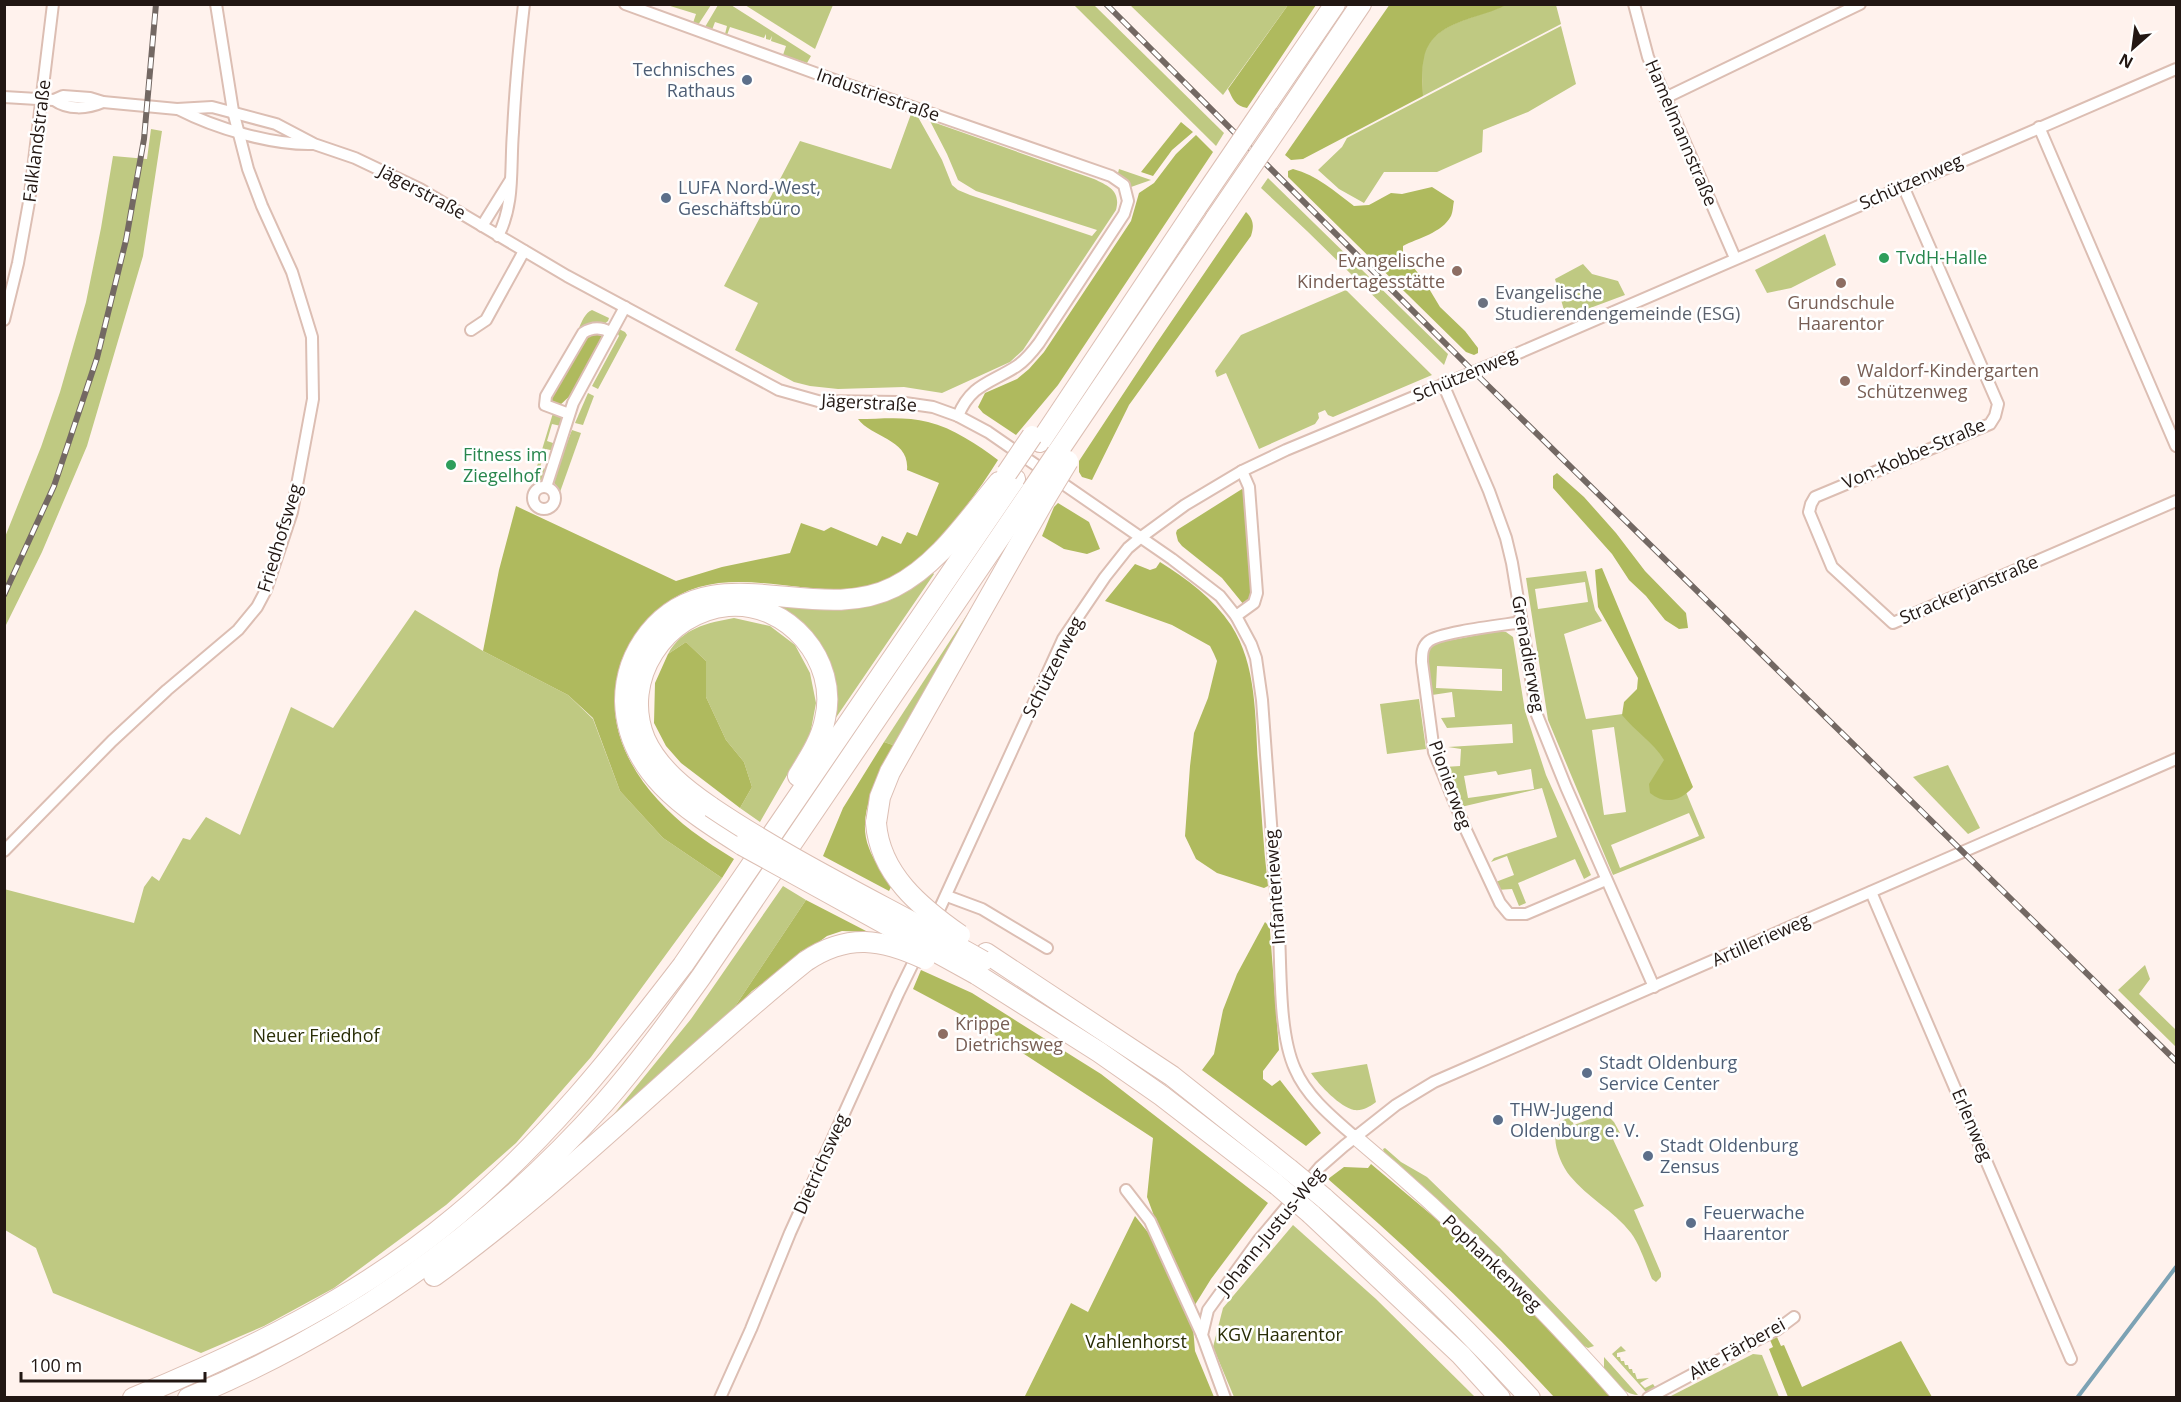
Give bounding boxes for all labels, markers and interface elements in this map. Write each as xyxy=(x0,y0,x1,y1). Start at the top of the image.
north arrow xyxy=(2103,18,2163,78)
text: N xyxy=(2115,48,2137,74)
street label: Hamelmannstraße xyxy=(1640,56,1724,210)
place label: Technisches Rathaus xyxy=(633,57,735,102)
street label: Industriestraße xyxy=(814,62,943,126)
marker: Technisches Rathaus xyxy=(740,73,754,87)
street label: Falklandstraße xyxy=(17,78,55,204)
street label: Schützenweg xyxy=(1855,148,1966,215)
street label: Jägerstraße xyxy=(373,157,470,224)
place label: LUFA Nord-West, Geschäftsbüro xyxy=(678,175,821,220)
marker: LUFA Nord-West, Geschäftsbüro xyxy=(659,191,673,205)
place label: TvdH-Halle xyxy=(1896,245,1987,269)
place label: Evangelische Kindertagesstätte xyxy=(1297,248,1445,293)
marker: TvdH-Halle xyxy=(1877,251,1891,265)
marker: Evangelische Kindertagesstätte xyxy=(1450,264,1464,278)
marker: Grundschule Haarentor xyxy=(1834,276,1848,290)
place label: Evangelische Studierendengemeinde (ESG) xyxy=(1495,280,1740,325)
place label: Grundschule Haarentor xyxy=(1787,290,1895,335)
marker: Evangelische Studierendengemeinde (ESG) xyxy=(1476,296,1490,310)
street label: Schützenweg xyxy=(1409,341,1520,407)
place label: Waldorf-Kindergarten Schützenweg xyxy=(1857,358,2039,403)
marker: Waldorf-Kindergarten Schützenweg xyxy=(1838,374,1852,388)
street label: Jägerstraße xyxy=(819,387,917,416)
street label: Von-Kobbe-Straße xyxy=(1838,412,1989,494)
place label: Fitness im Ziegelhof xyxy=(463,442,547,487)
marker: Fitness im Ziegelhof xyxy=(444,458,458,472)
street label: Friedhofsweg xyxy=(251,480,307,595)
street label: Strackerjanstraße xyxy=(1896,549,2042,629)
street label: Grenadierweg xyxy=(1507,593,1551,714)
street label: Schützenweg xyxy=(1016,612,1088,721)
street label: Pionierweg xyxy=(1424,737,1478,833)
street label: Infanterieweg xyxy=(1258,828,1290,946)
street label: Artillerieweg xyxy=(1708,907,1814,971)
place label: Krippe Dietrichsweg xyxy=(955,1011,1063,1056)
park label: Neuer Friedhof xyxy=(252,1023,380,1047)
marker: Krippe Dietrichsweg xyxy=(936,1027,950,1041)
place label: Stadt Oldenburg Service Center xyxy=(1599,1050,1738,1095)
marker: Stadt Oldenburg Service Center xyxy=(1580,1066,1594,1080)
street label: Erlenweg xyxy=(1947,1085,1999,1165)
place label: THW-Jugend Oldenburg e. V. xyxy=(1510,1097,1640,1142)
street label: Dietrichsweg xyxy=(787,1109,853,1218)
marker: THW-Jugend Oldenburg e. V. xyxy=(1491,1113,1505,1127)
place label: Stadt Oldenburg Zensus xyxy=(1660,1133,1799,1178)
marker: Stadt Oldenburg Zensus xyxy=(1641,1149,1655,1163)
street label: Johann-Justus-Weg xyxy=(1210,1162,1329,1301)
place label: Feuerwache Haarentor xyxy=(1703,1200,1805,1245)
street label: Pophankenweg xyxy=(1438,1209,1548,1316)
marker: Feuerwache Haarentor xyxy=(1684,1216,1698,1230)
street label: Alte Färberei xyxy=(1684,1312,1789,1385)
park label: KGV Haarentor xyxy=(1217,1322,1344,1346)
park label: Vahlenhorst xyxy=(1085,1329,1187,1353)
scale bar xyxy=(21,1345,206,1383)
text: 100 m xyxy=(30,1353,82,1377)

